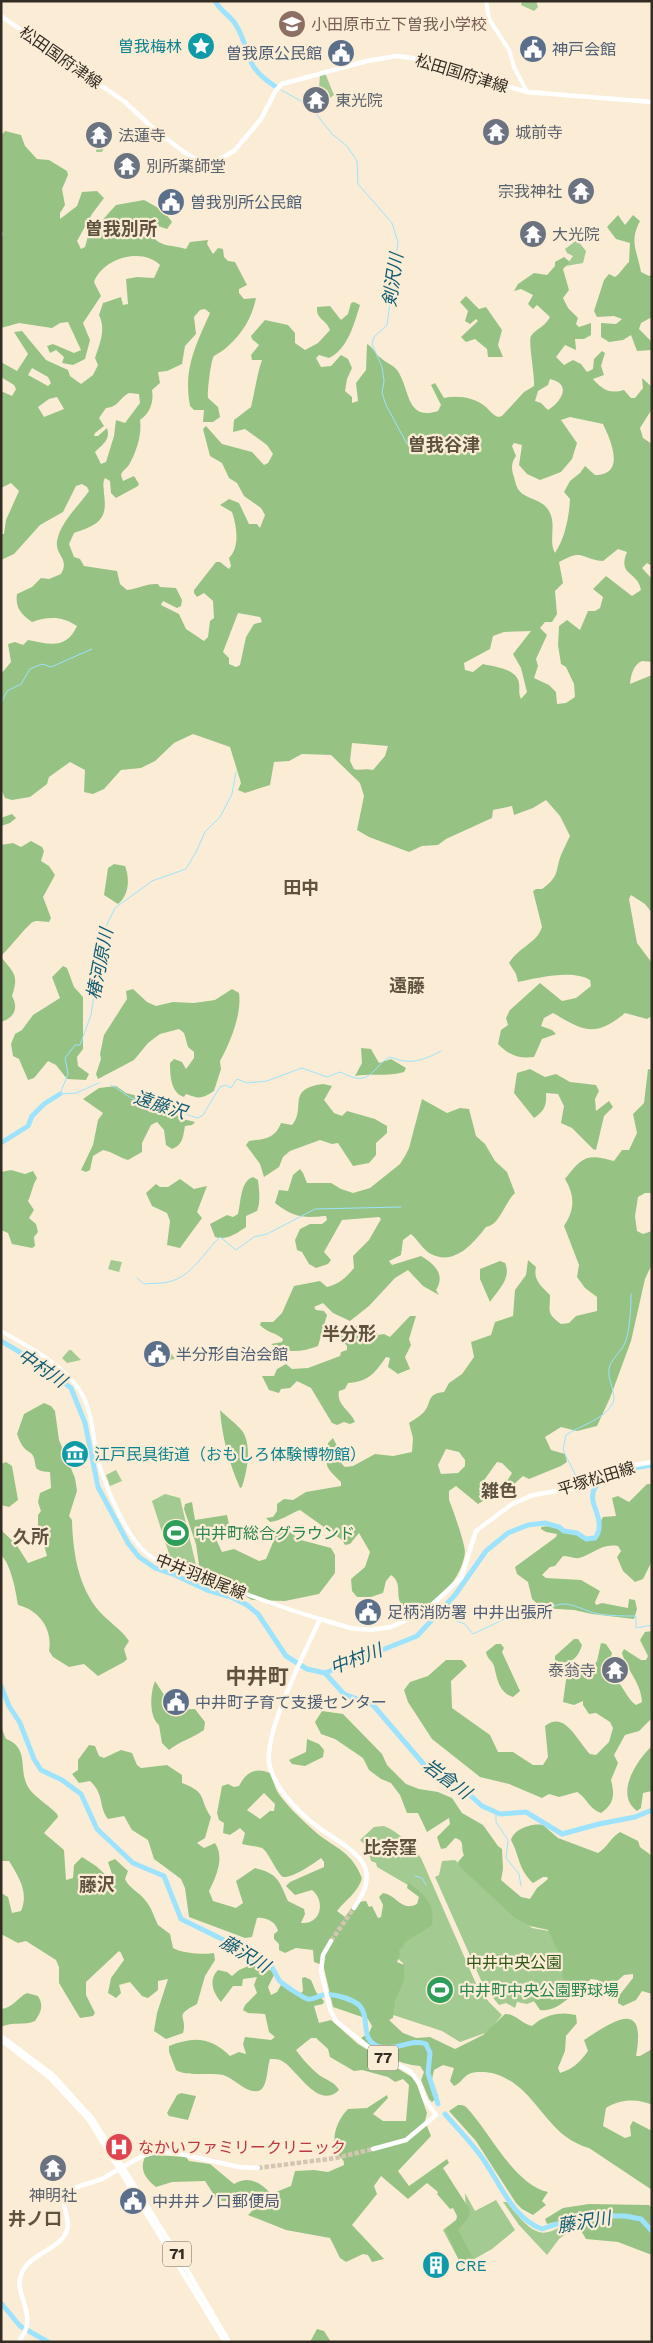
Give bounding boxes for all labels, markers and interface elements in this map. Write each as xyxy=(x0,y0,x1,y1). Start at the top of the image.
school or university icon: 小田原市立下曽我小学校 xyxy=(277,9,307,39)
place label: 小田原市立下曽我小学校 xyxy=(311,15,487,34)
street label: 松田国府津線 xyxy=(16,22,105,93)
place icon: 曽我梅林 xyxy=(186,31,216,61)
public building icon: 神戸会館 xyxy=(518,34,548,64)
place label: 曽我梅林 xyxy=(118,37,182,56)
public building icon: 曽我原公民館 xyxy=(326,38,356,68)
place label: 神戸会館 xyxy=(552,40,616,59)
place label: 曽我原公民館 xyxy=(226,44,322,63)
street label: 松田国府津線 xyxy=(413,50,511,97)
temple icon: 東光院 xyxy=(301,85,331,115)
place label: 東光院 xyxy=(335,91,383,110)
temple icon: 城前寺 xyxy=(481,117,511,147)
temple icon: 法蓮寺 xyxy=(84,120,114,150)
place label: 城前寺 xyxy=(515,123,563,142)
place label: 法蓮寺 xyxy=(118,126,166,145)
temple icon: 別所薬師堂 xyxy=(112,151,142,181)
place label: 別所薬師堂 xyxy=(146,157,226,176)
temple icon: 宗我神社 xyxy=(566,176,596,206)
place label: 宗我神社 xyxy=(498,182,562,201)
public building icon: 曽我別所公民館 xyxy=(156,187,186,217)
place label: 曽我別所公民館 xyxy=(190,193,302,212)
district label: 曽我別所 xyxy=(85,218,157,239)
temple icon: 大光院 xyxy=(518,219,548,249)
place label: 大光院 xyxy=(552,225,600,244)
water label: 剣沢川 xyxy=(378,250,407,308)
district label: 曽我谷津 xyxy=(408,434,480,455)
district label: 田中 xyxy=(283,877,319,898)
water label: 椿河原川 xyxy=(82,925,117,1001)
district label: 遠藤 xyxy=(389,975,425,996)
water label: 遠藤沢 xyxy=(131,1086,191,1123)
district label: 半分形 xyxy=(322,1323,376,1344)
public building icon: 半分形自治会館 xyxy=(142,1339,172,1369)
water label: 中村川 xyxy=(14,1344,72,1393)
place label: 半分形自治会館 xyxy=(176,1345,288,1364)
museum icon: 江戸民具街道（おもしろ体験博物館） xyxy=(60,1439,90,1469)
place label: 江戸民具街道（おもしろ体験博物館） xyxy=(94,1445,366,1464)
street label: 平塚松田線 xyxy=(555,1458,637,1499)
district label: 雑色 xyxy=(481,1480,517,1501)
sports icon: 中井町総合グラウンド xyxy=(161,1518,191,1548)
place label: 中井町総合グラウンド xyxy=(195,1524,355,1543)
district label: 久所 xyxy=(13,1526,49,1547)
street label: 中井羽根尾線 xyxy=(153,1550,249,1603)
public building icon: 足柄消防署 中井出張所 xyxy=(353,1597,383,1627)
place label: 足柄消防署 中井出張所 xyxy=(387,1603,552,1622)
water label: 中村川 xyxy=(327,1638,387,1678)
temple icon: 泰翁寺 xyxy=(600,1655,630,1685)
place label: 泰翁寺 xyxy=(548,1661,596,1680)
district label: 中井町 xyxy=(226,1664,289,1689)
public building icon: 中井町子育て支援センター xyxy=(161,1687,191,1717)
place label: 中井町子育て支援センター xyxy=(195,1693,387,1712)
water label: 岩倉川 xyxy=(419,1754,477,1804)
district label: 比奈窪 xyxy=(363,1837,417,1858)
district label: 藤沢 xyxy=(79,1874,115,1895)
water label: 藤沢川 xyxy=(217,1931,276,1978)
park label: 中井中央公園 xyxy=(466,1953,562,1972)
sports icon: 中井町中央公園野球場 xyxy=(425,1975,455,2005)
place label: 中井町中央公園野球場 xyxy=(459,1981,619,2000)
road number: 77 xyxy=(368,2046,398,2070)
hospital icon: なかいファミリークリニック xyxy=(104,2132,134,2162)
place label: なかいファミリークリニック xyxy=(138,2138,346,2157)
temple icon: 神明社 xyxy=(38,2153,68,2183)
place label: 神明社 xyxy=(29,2186,77,2205)
public building icon: 中井井ノ口郵便局 xyxy=(118,2186,148,2216)
place label: 中井井ノ口郵便局 xyxy=(152,2192,280,2211)
water label: 藤沢川 xyxy=(556,2207,614,2236)
district label: 井ノ口 xyxy=(8,2208,62,2229)
road number: 71 xyxy=(163,2242,191,2266)
building icon: CRE xyxy=(421,2250,451,2280)
place label: CRE xyxy=(455,2256,487,2275)

